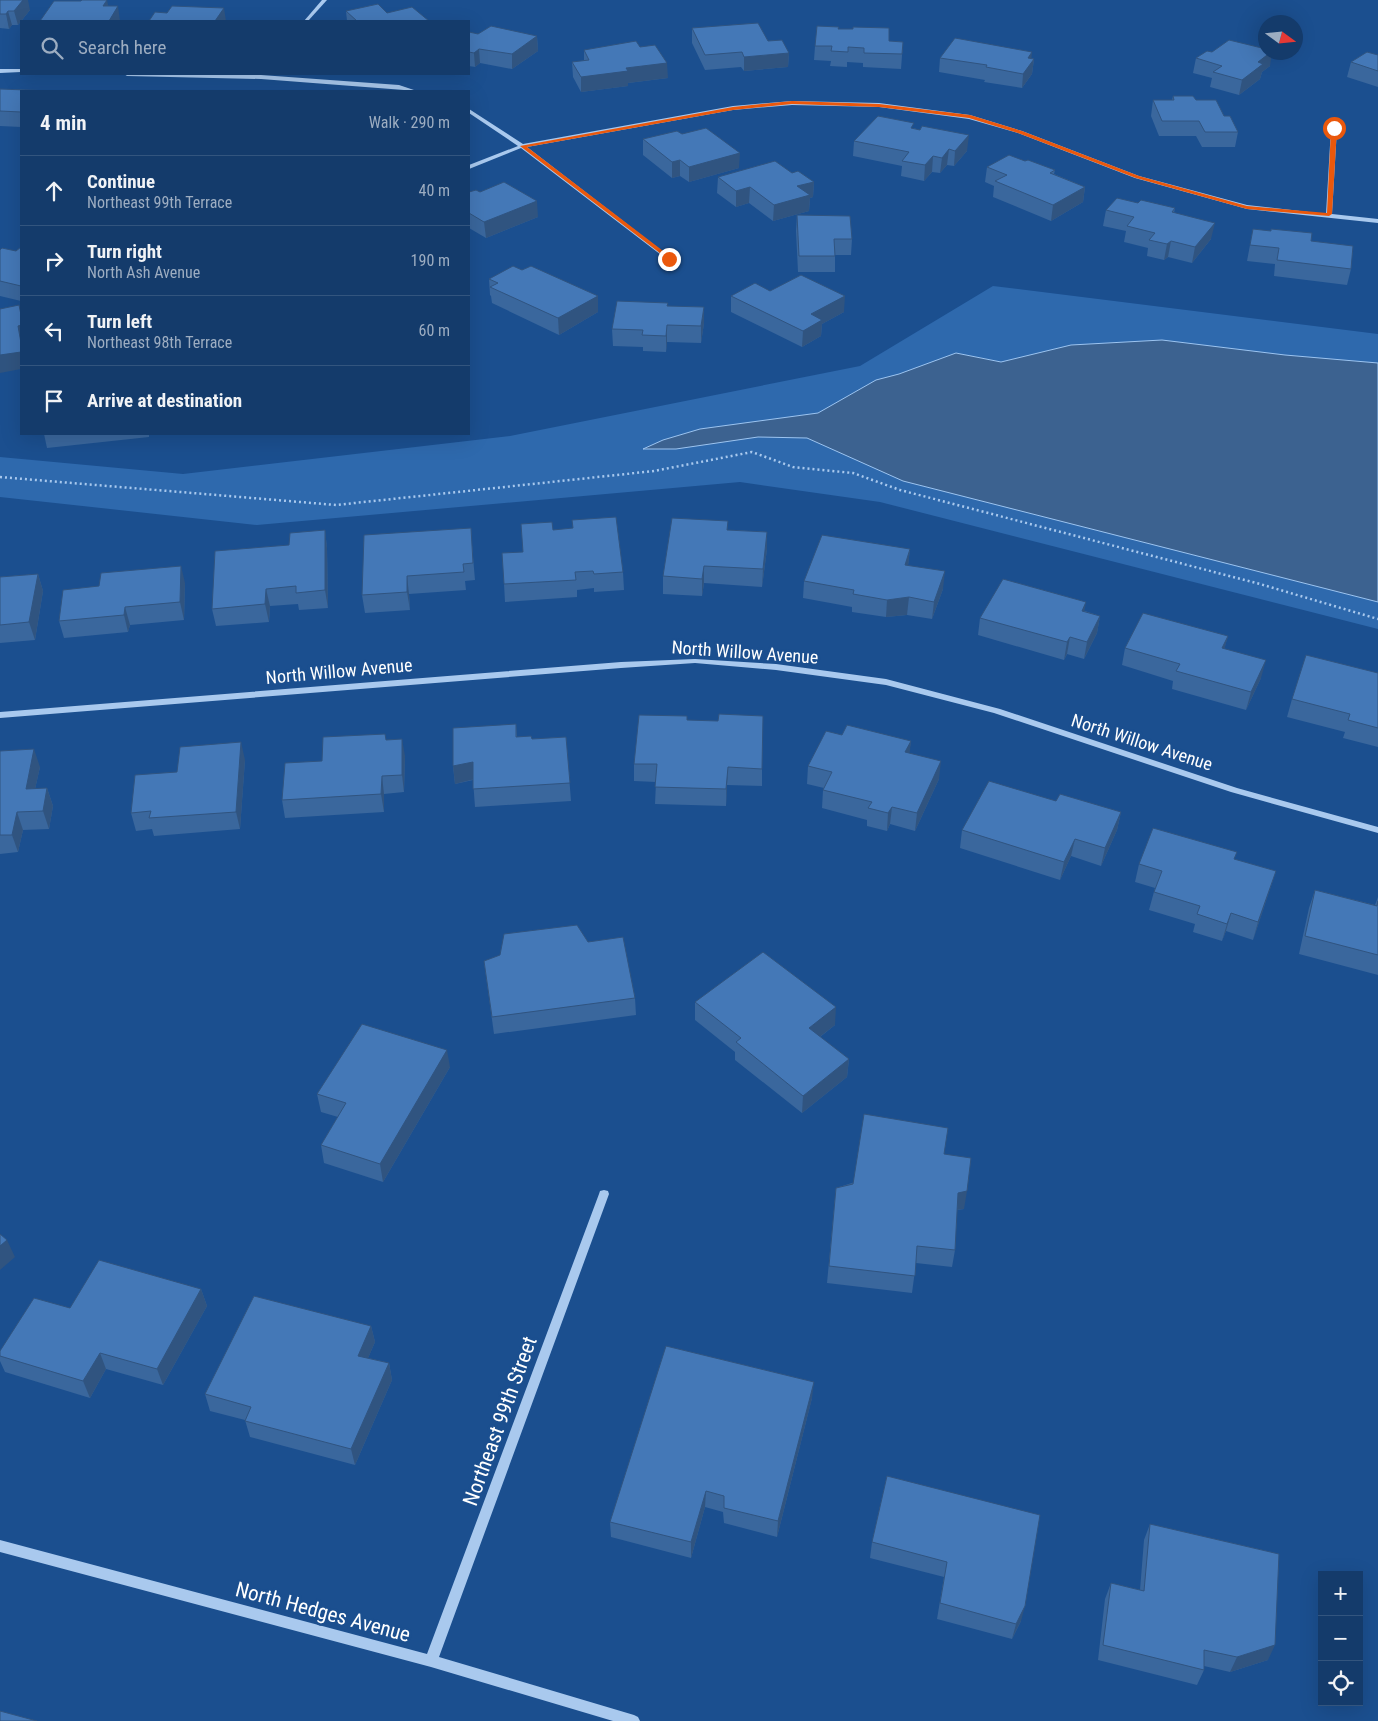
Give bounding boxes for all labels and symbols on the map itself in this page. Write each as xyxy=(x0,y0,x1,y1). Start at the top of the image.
north arrow xyxy=(1258,15,1303,60)
route start xyxy=(1323,117,1346,140)
route end xyxy=(658,248,681,271)
street label: North Willow Avenue xyxy=(671,636,819,668)
street label: North Willow Avenue xyxy=(265,654,413,688)
street label: North Willow Avenue xyxy=(1069,709,1215,775)
street label: Northeast 99th Street xyxy=(458,1333,542,1509)
street label: North Hedges Avenue xyxy=(233,1577,413,1647)

